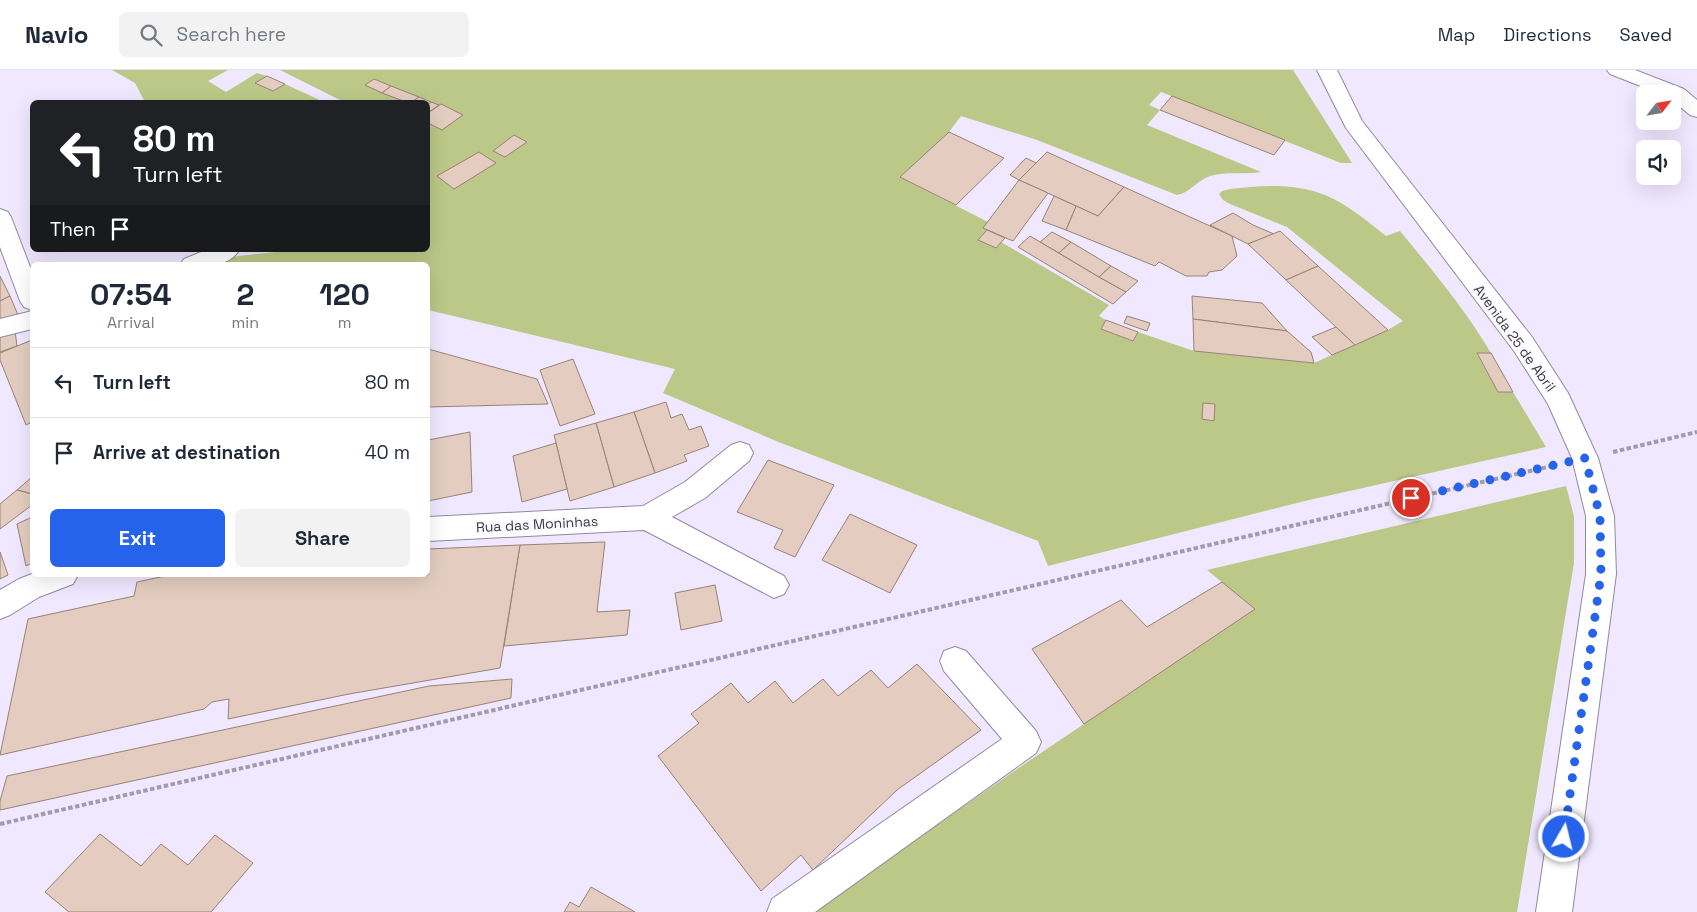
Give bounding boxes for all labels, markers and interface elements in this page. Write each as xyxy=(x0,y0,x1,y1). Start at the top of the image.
search box xyxy=(119,12,469,57)
text: Navio xyxy=(25,19,89,50)
icon: search xyxy=(137,21,165,49)
text: Search here xyxy=(177,22,286,47)
text: Map xyxy=(1438,23,1475,46)
text: Directions xyxy=(1503,23,1592,46)
text: Saved xyxy=(1620,23,1672,46)
north arrow xyxy=(1636,85,1681,130)
map controls xyxy=(1636,85,1681,185)
text: 80 m xyxy=(133,117,215,161)
icon: left xyxy=(50,120,115,185)
button: sound xyxy=(1636,140,1681,185)
text: Turn left xyxy=(133,160,223,188)
icon: arrive xyxy=(106,215,134,243)
text: Then xyxy=(50,217,96,242)
text: 07:54 xyxy=(90,275,172,314)
text: 2 xyxy=(236,275,254,314)
text: 120 xyxy=(319,275,370,314)
street label: Avenida 25 de Abril xyxy=(1470,281,1560,395)
text: Arrival xyxy=(107,312,155,333)
text: min xyxy=(232,312,259,333)
text: m xyxy=(338,312,351,333)
icon: left xyxy=(50,369,78,397)
text: Turn left xyxy=(93,370,171,395)
text: 80 m xyxy=(365,370,410,395)
icon: arrive xyxy=(50,439,78,467)
text: Arrive at destination xyxy=(93,440,281,465)
text: 40 m xyxy=(365,440,410,465)
pin xyxy=(1390,477,1432,519)
icon: arrive xyxy=(1397,484,1425,512)
button: Exit xyxy=(50,509,225,567)
button: Share xyxy=(235,509,410,567)
street label: Rua das Moninhas xyxy=(475,512,599,536)
position arrow xyxy=(1537,810,1589,862)

